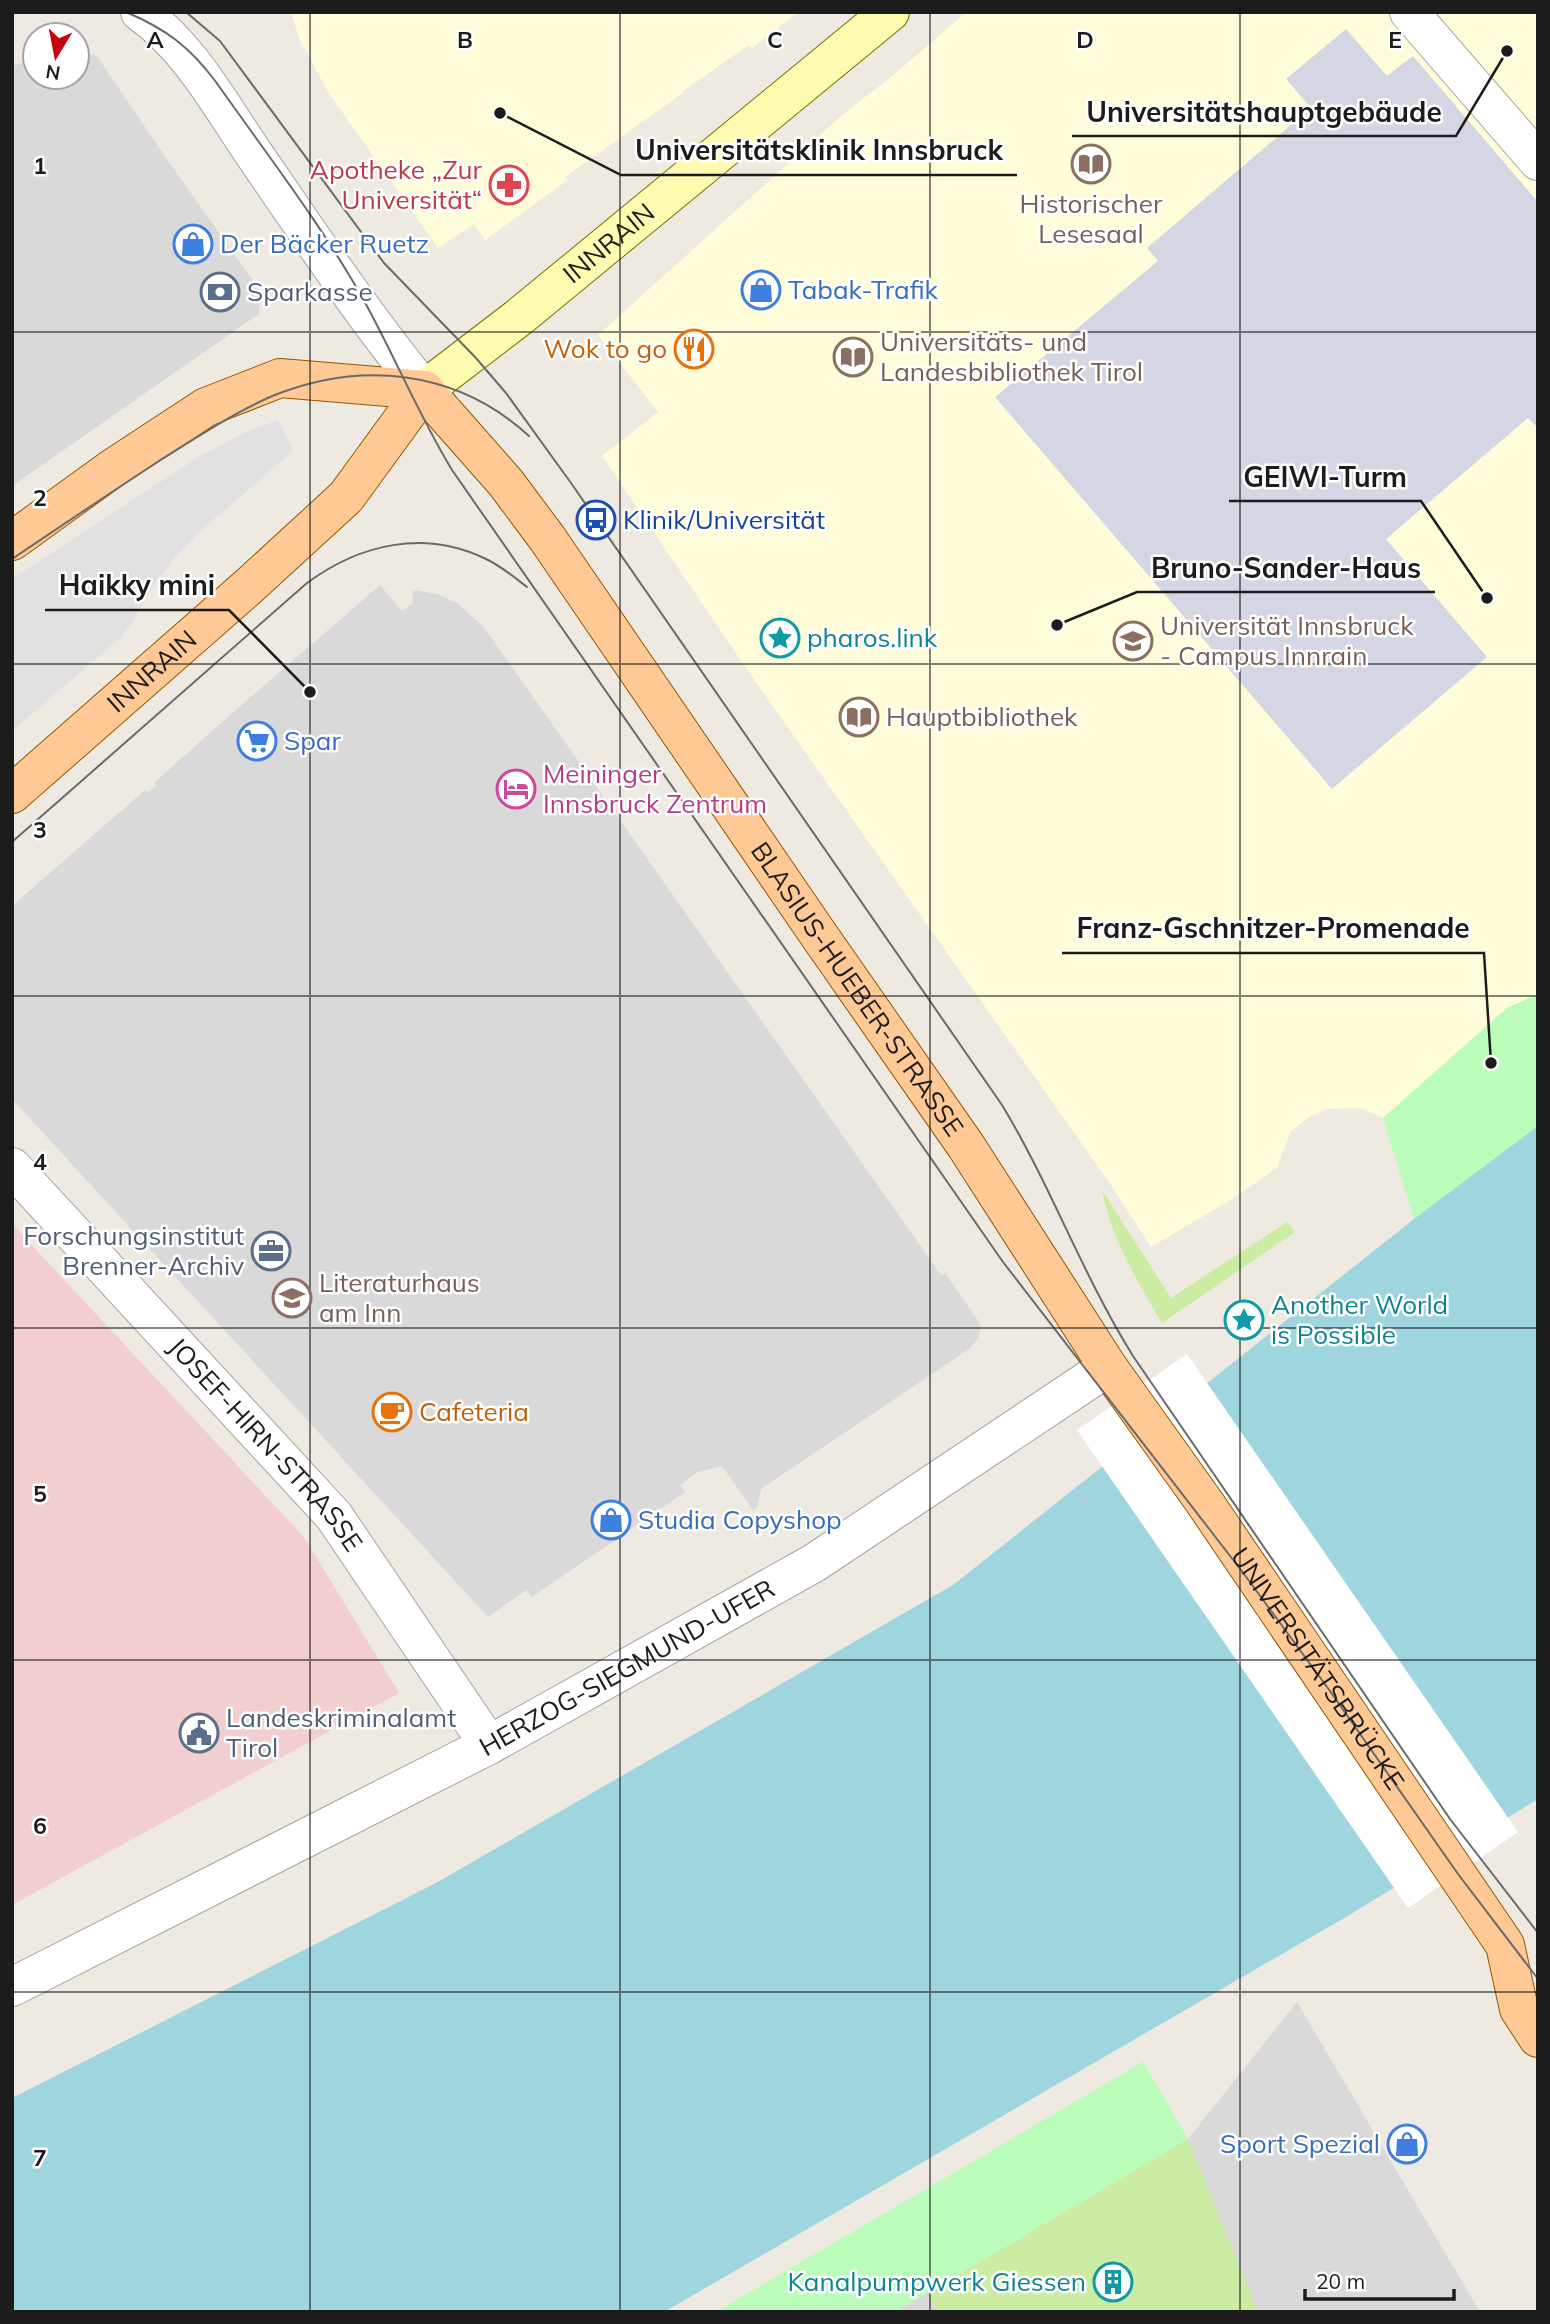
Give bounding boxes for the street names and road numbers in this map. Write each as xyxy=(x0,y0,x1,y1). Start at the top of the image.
street label: INNRAIN xyxy=(556,196,661,290)
street label: INNRAIN xyxy=(100,623,203,719)
street label: BLASIUS-HUEBER-STRASSE xyxy=(744,835,971,1142)
street label: JOSEF-HIRN-STRASSE xyxy=(162,1330,370,1558)
street label: UNIVERSITÄTSBRÜCKE xyxy=(1224,1541,1412,1796)
street label: HERZOG-SIEGMUND-UFER xyxy=(473,1571,780,1763)

